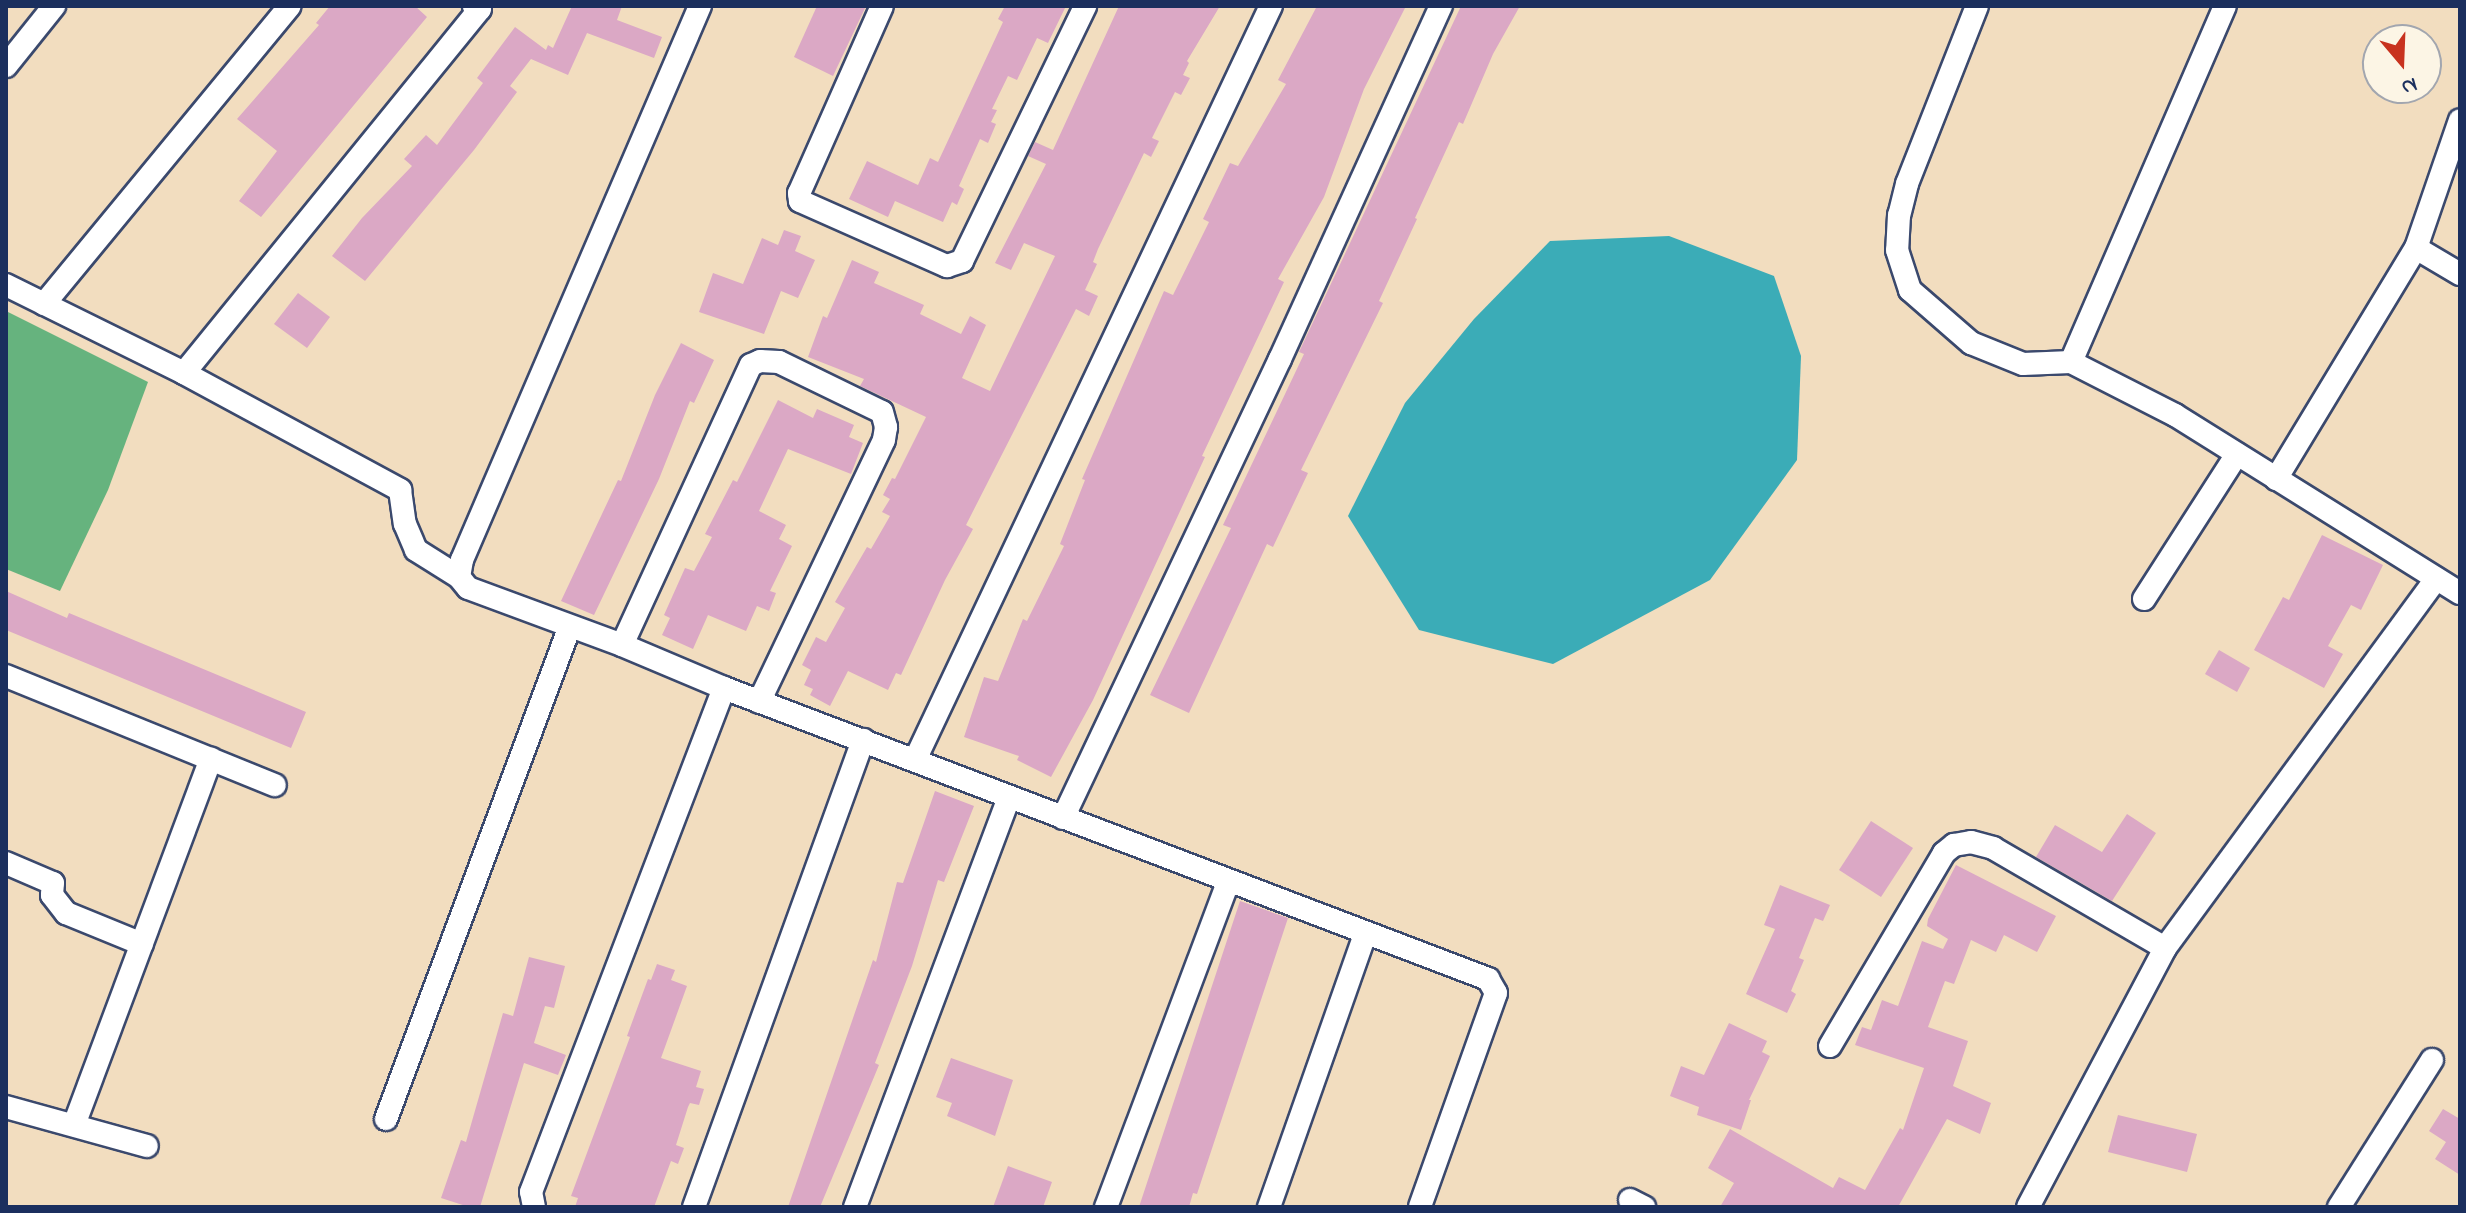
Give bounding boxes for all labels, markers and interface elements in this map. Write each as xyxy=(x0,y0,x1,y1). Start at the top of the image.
north arrow xyxy=(2362,24,2442,104)
text: N xyxy=(2397,67,2421,102)

